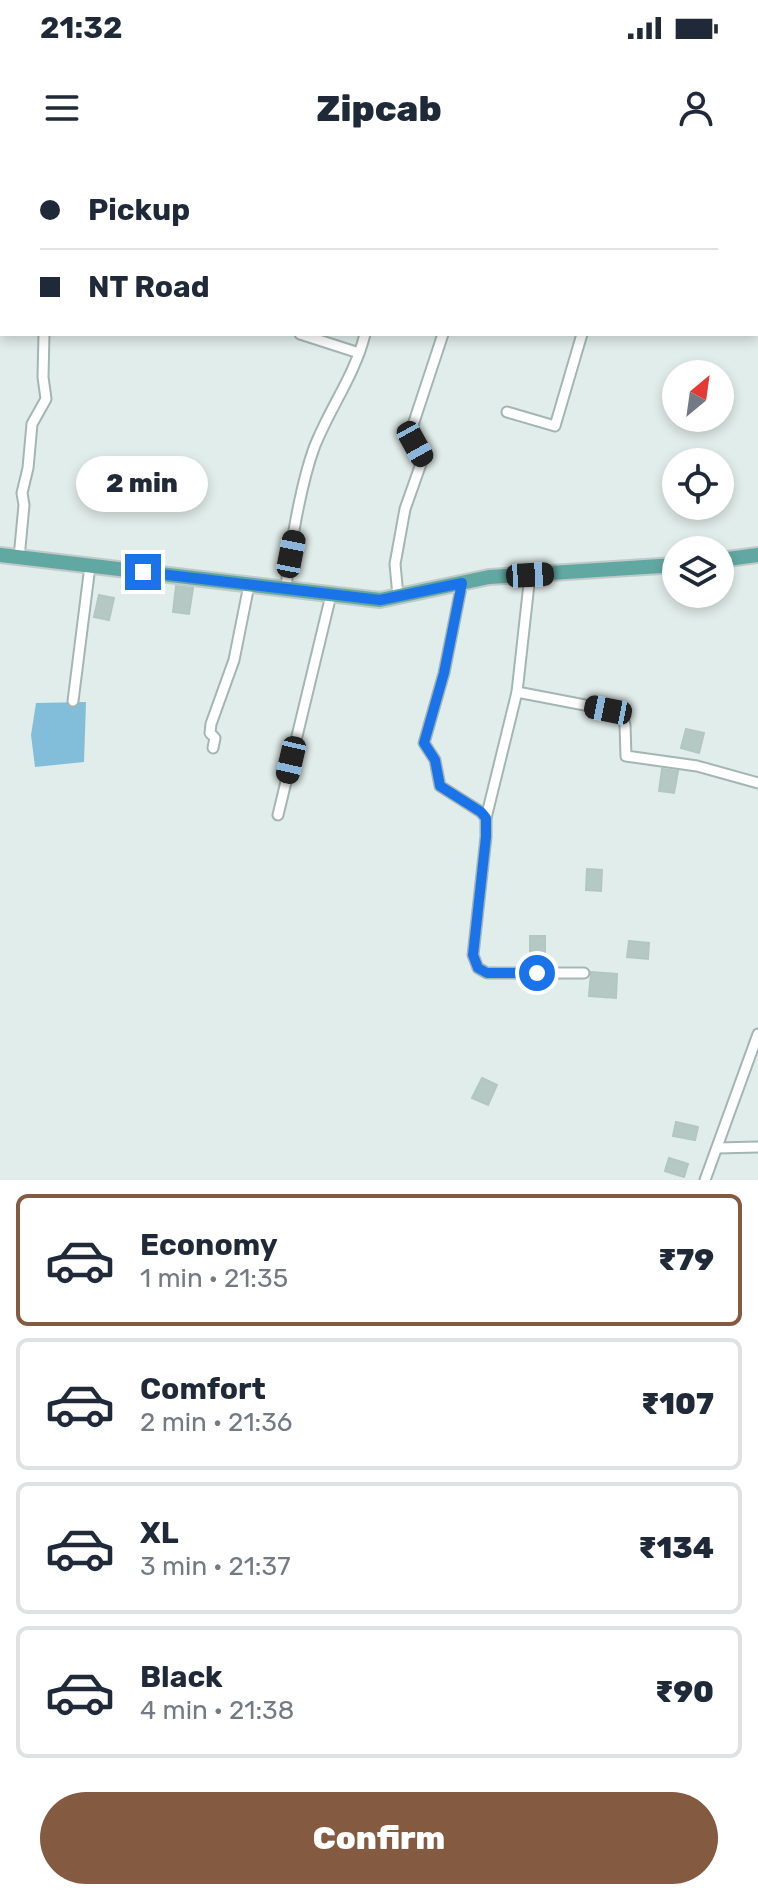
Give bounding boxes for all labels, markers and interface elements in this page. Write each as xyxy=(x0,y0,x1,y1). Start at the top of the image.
text: 21:32 xyxy=(40,10,122,46)
icon: menu xyxy=(40,86,84,130)
icon: person xyxy=(674,86,718,130)
text: Zipcab xyxy=(316,87,442,130)
text: Pickup xyxy=(88,192,190,228)
text: NT Road xyxy=(88,269,210,305)
north arrow xyxy=(662,360,734,432)
map controls xyxy=(662,360,734,608)
car xyxy=(393,417,437,471)
button: locate xyxy=(662,448,734,520)
callout: 2 min xyxy=(77,456,209,512)
text: 2 min xyxy=(106,468,178,499)
car xyxy=(275,528,307,580)
button: layers xyxy=(662,536,734,608)
route end xyxy=(125,554,161,590)
car xyxy=(505,562,555,588)
car xyxy=(582,694,634,726)
car xyxy=(274,734,308,786)
route start xyxy=(519,955,555,991)
icon: car xyxy=(44,1224,116,1296)
text: Economy xyxy=(140,1227,278,1263)
text: ₹79 xyxy=(658,1242,714,1278)
text: 1 min · 21:35 xyxy=(140,1263,288,1294)
icon: car xyxy=(44,1368,116,1440)
text: Comfort xyxy=(140,1371,266,1407)
text: ₹107 xyxy=(641,1386,714,1422)
text: 2 min · 21:36 xyxy=(140,1407,292,1438)
icon: car xyxy=(44,1512,116,1584)
text: XL xyxy=(140,1515,179,1551)
text: ₹134 xyxy=(638,1530,714,1566)
text: 3 min · 21:37 xyxy=(140,1551,291,1582)
icon: car xyxy=(44,1656,116,1728)
text: Black xyxy=(140,1659,223,1695)
text: ₹90 xyxy=(655,1674,714,1710)
text: 4 min · 21:38 xyxy=(140,1695,294,1726)
button: Confirm xyxy=(40,1792,718,1884)

